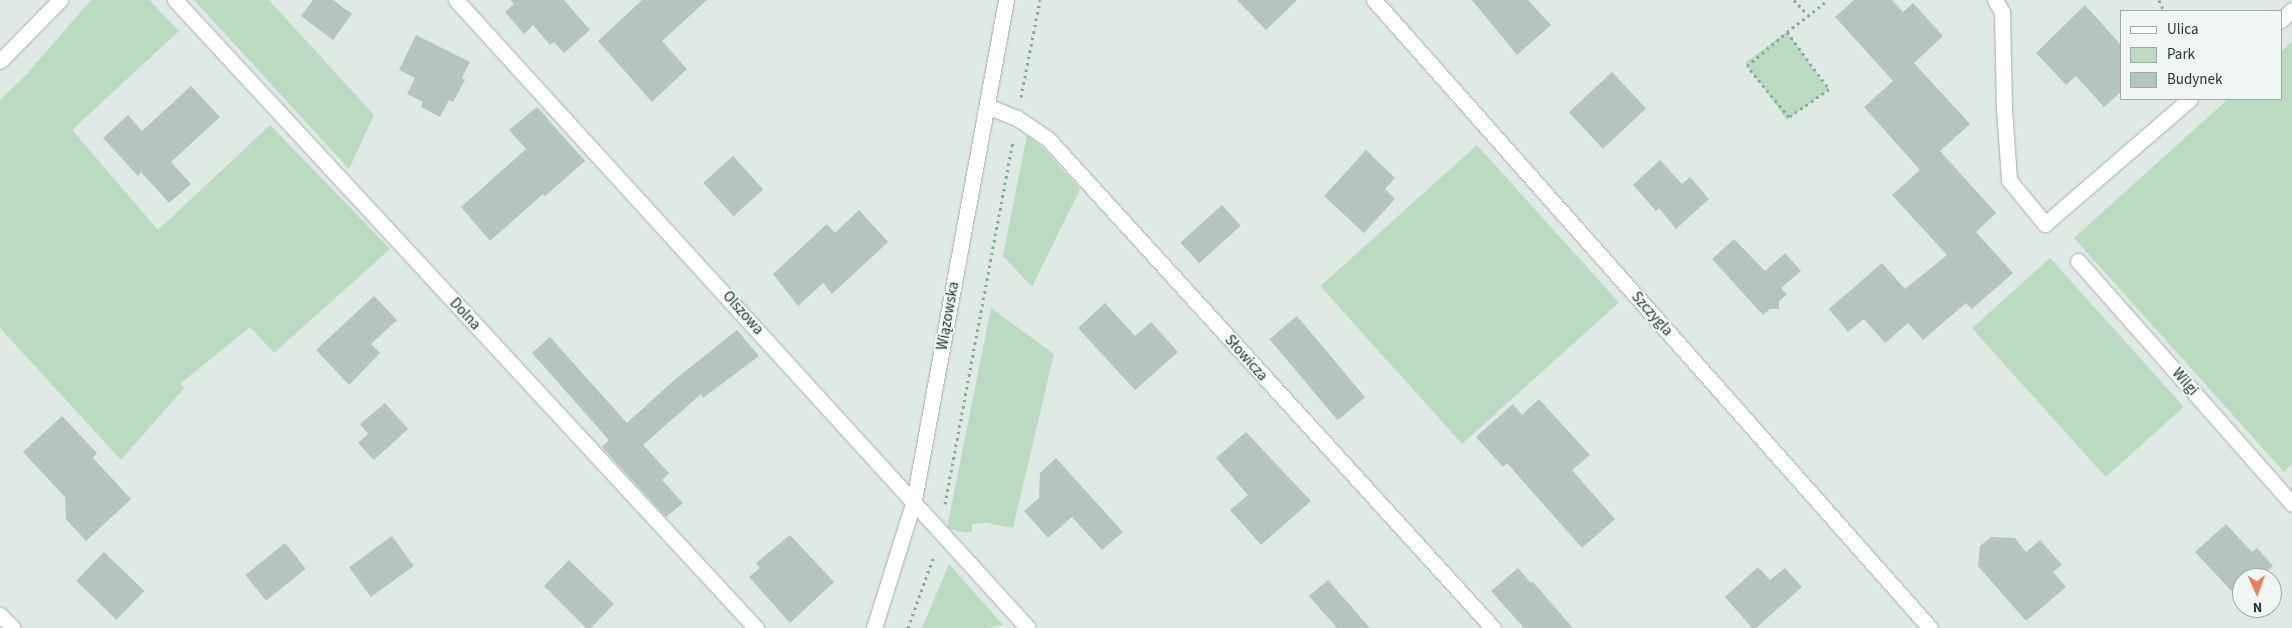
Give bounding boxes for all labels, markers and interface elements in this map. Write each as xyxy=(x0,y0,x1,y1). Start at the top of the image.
legend xyxy=(2120,10,2282,100)
text: Ulica xyxy=(2167,19,2198,40)
text: Park xyxy=(2167,44,2195,65)
text: Budynek xyxy=(2167,69,2222,90)
street label: Wiązowska xyxy=(933,280,963,352)
street label: Olszowa xyxy=(719,287,767,339)
street label: Szczygla xyxy=(1627,288,1677,340)
street label: Dolna xyxy=(446,294,484,334)
street label: Słowicza xyxy=(1221,331,1271,385)
street label: Wilgi xyxy=(2168,365,2202,399)
north arrow xyxy=(2232,568,2282,618)
text: N xyxy=(2252,597,2262,617)

